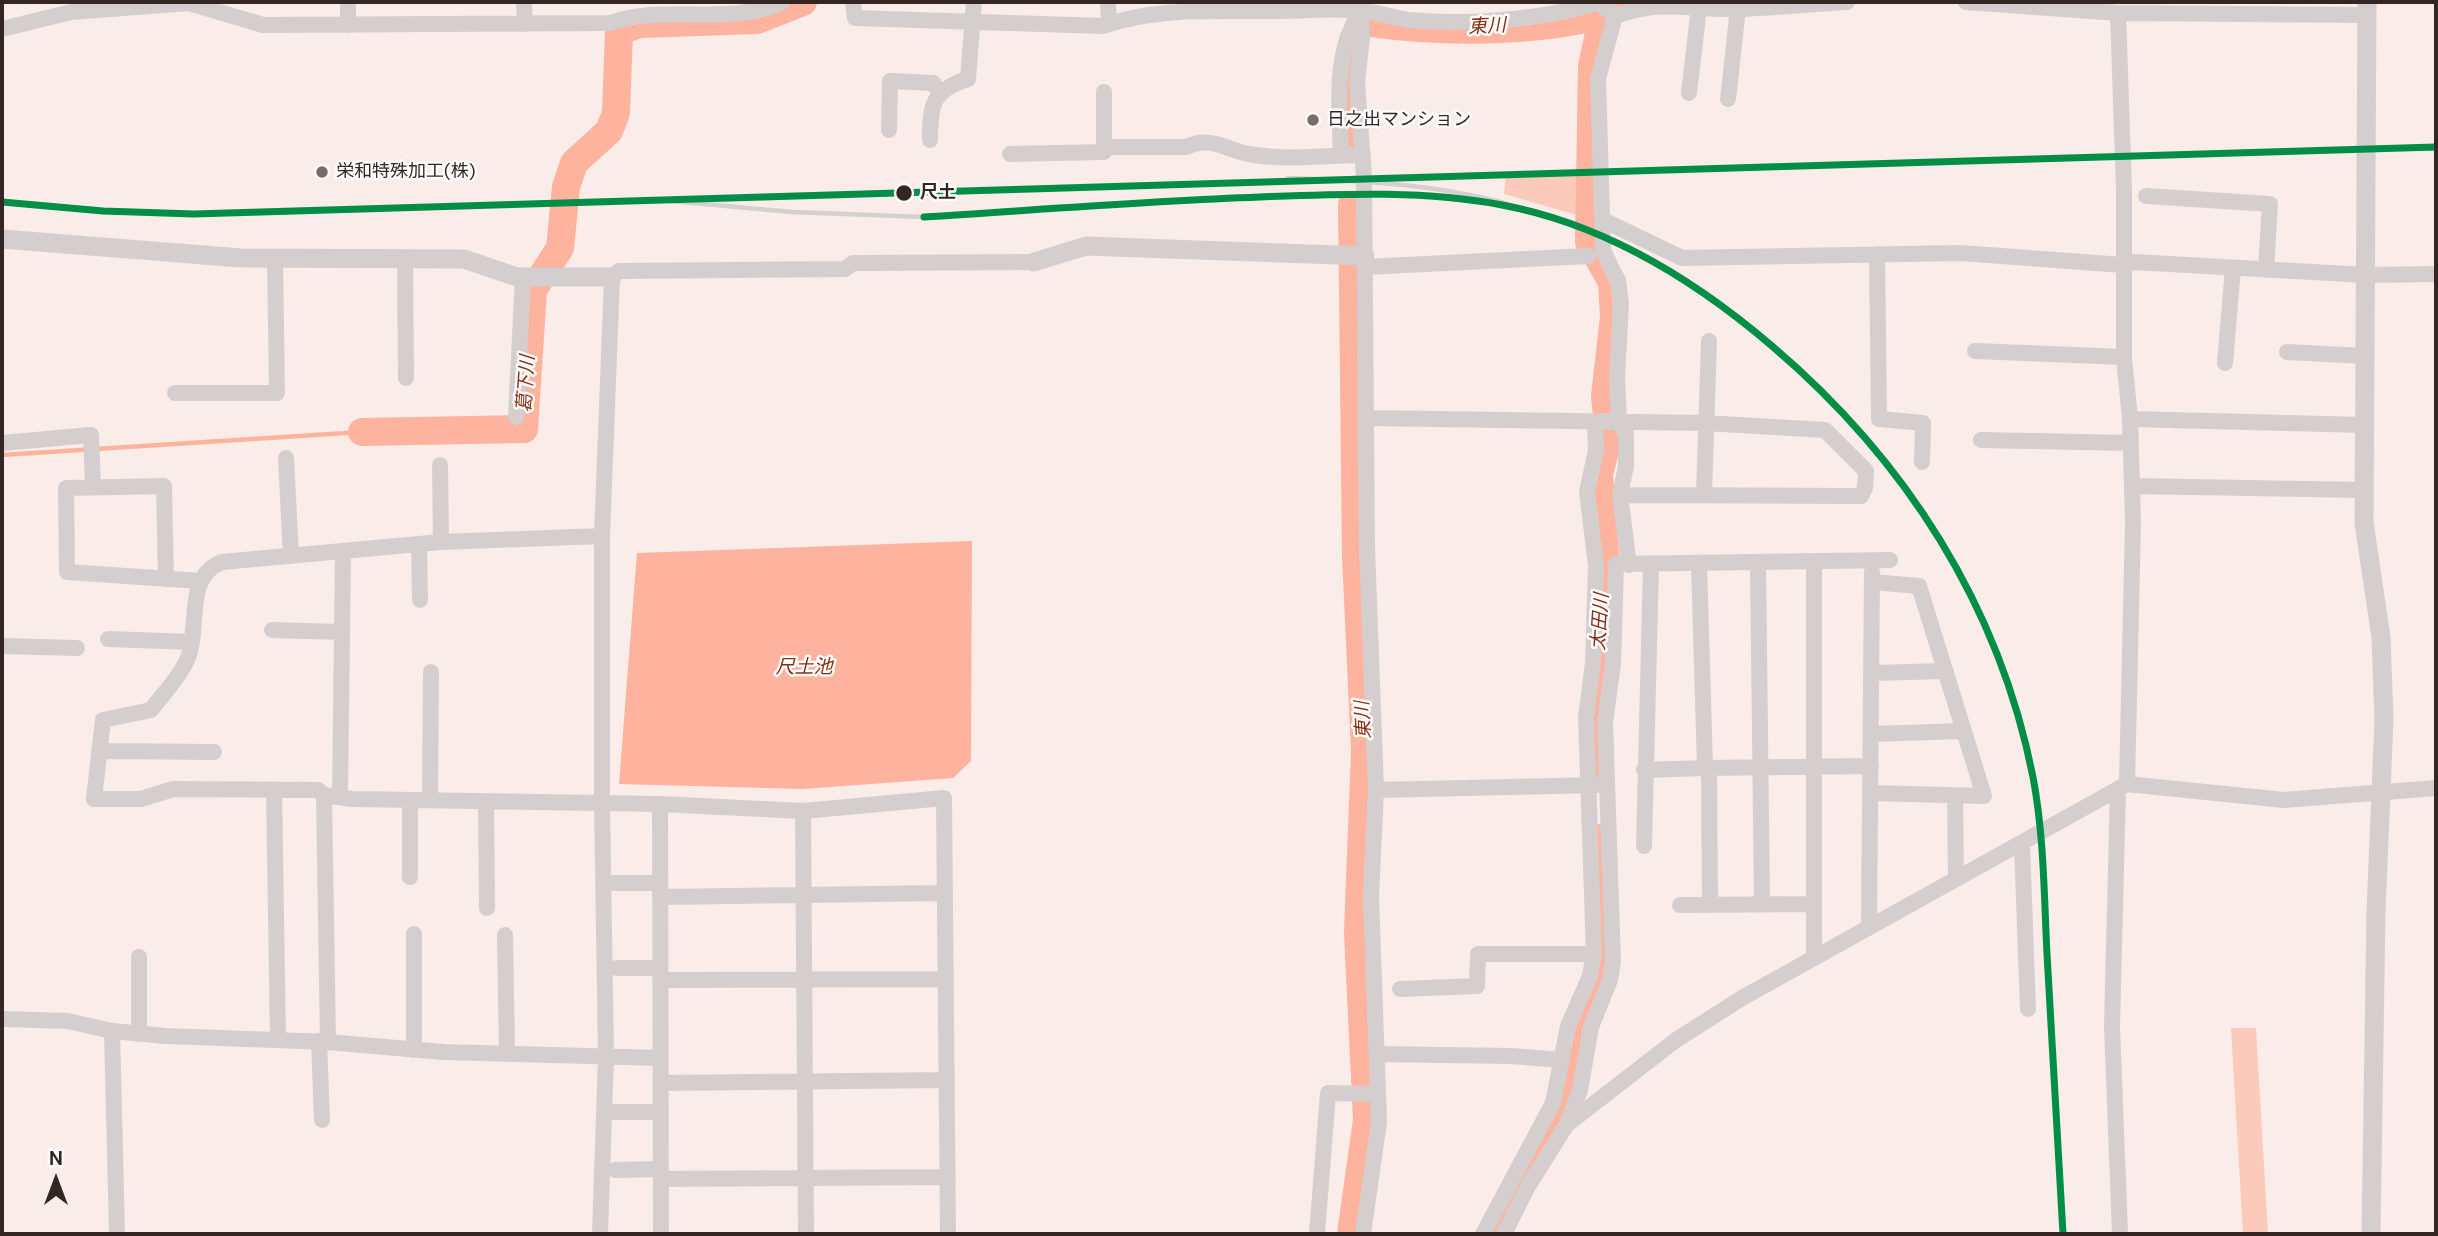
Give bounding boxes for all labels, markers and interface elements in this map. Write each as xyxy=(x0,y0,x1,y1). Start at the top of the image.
water label: 東川 xyxy=(1467,15,1507,39)
place label: 日之出マンション xyxy=(1327,109,1471,131)
marker: 日之出マンション xyxy=(1305,112,1321,128)
place label: 栄和特殊加工(株) xyxy=(336,161,475,183)
marker: 栄和特殊加工(株) xyxy=(314,164,330,180)
place label: 尺土 xyxy=(920,182,956,204)
marker: 尺土 xyxy=(894,183,914,203)
water label: 葛下川 xyxy=(514,355,540,413)
water label: 太田川 xyxy=(1588,593,1614,651)
water label: 尺土池 xyxy=(776,657,832,679)
water label: 東川 xyxy=(1352,700,1376,740)
north arrow xyxy=(21,1145,91,1215)
text: N xyxy=(49,1146,63,1171)

